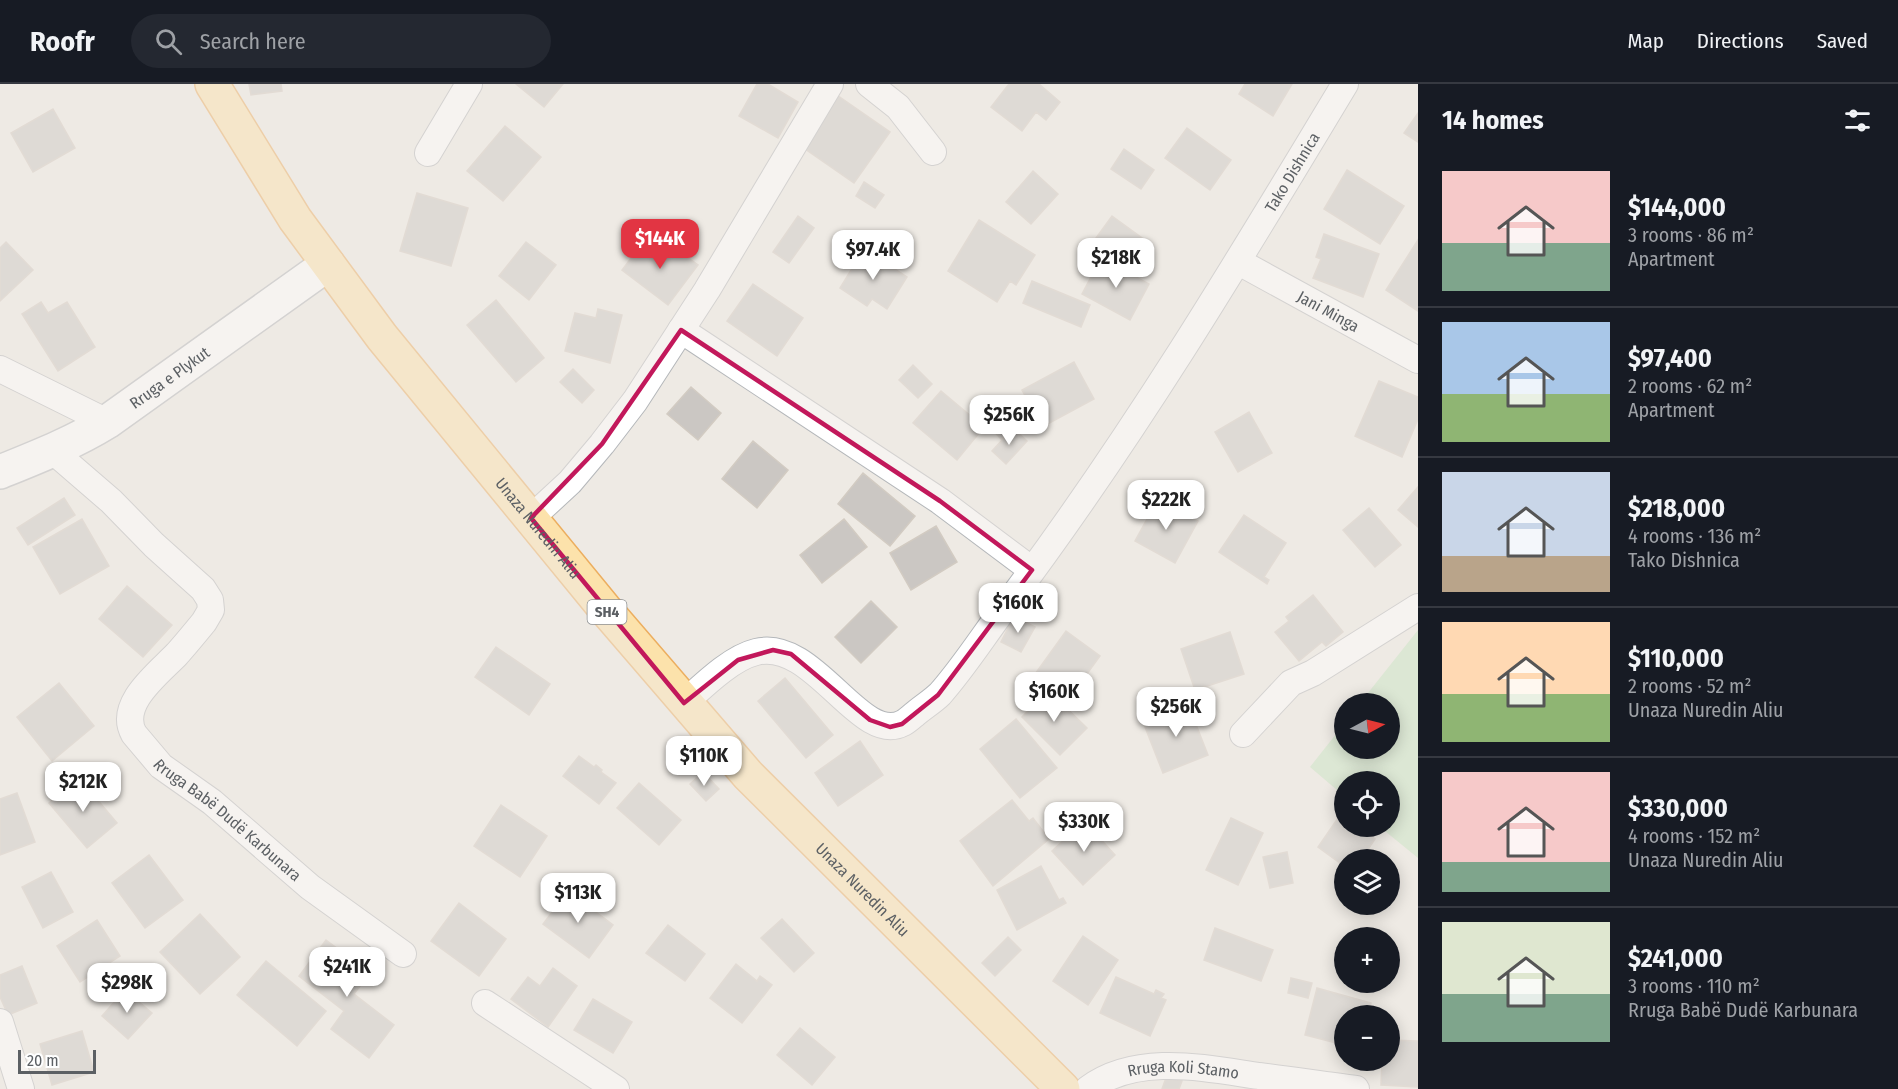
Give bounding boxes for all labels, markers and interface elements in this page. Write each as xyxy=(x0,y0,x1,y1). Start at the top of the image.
search box xyxy=(131,14,551,68)
text: Roofr xyxy=(30,25,95,58)
icon: search xyxy=(152,25,185,58)
text: Search here xyxy=(200,28,306,55)
text: Map xyxy=(1627,28,1664,54)
text: Directions xyxy=(1697,28,1784,54)
text: Saved xyxy=(1817,28,1868,54)
icon: filters xyxy=(1841,104,1874,137)
text: 14 homes xyxy=(1442,105,1544,136)
street label: Tako Dishnica xyxy=(1261,129,1323,215)
text: $144,000 xyxy=(1628,192,1726,223)
icon: home xyxy=(1490,195,1562,267)
pin: $144K xyxy=(618,219,702,270)
text: 3 rooms · 86 m² xyxy=(1628,223,1754,247)
text: $144K xyxy=(635,226,685,250)
pin: $97.4K xyxy=(824,230,922,281)
text: $97.4K xyxy=(846,237,900,261)
pin: $218K xyxy=(1074,238,1158,289)
text: $218K xyxy=(1091,245,1141,269)
text: Apartment xyxy=(1628,247,1715,271)
street label: Jani Minga xyxy=(1294,286,1363,336)
street label: Rruga e Plykut xyxy=(126,342,214,412)
text: $97,400 xyxy=(1628,343,1712,374)
icon: home xyxy=(1490,346,1562,418)
text: 2 rooms · 62 m² xyxy=(1628,374,1752,398)
pin: $256K xyxy=(967,395,1051,446)
text: Apartment xyxy=(1628,398,1715,422)
text: $256K xyxy=(984,402,1034,426)
street label: Unaza Nuredin Aliu xyxy=(492,474,585,582)
pin: $222K xyxy=(1124,480,1208,531)
text: $222K xyxy=(1141,487,1191,511)
text: $218,000 xyxy=(1628,493,1725,524)
icon: home xyxy=(1490,496,1562,568)
text: 4 rooms · 136 m² xyxy=(1628,524,1761,548)
text: Tako Dishnica xyxy=(1628,548,1740,572)
pin: $160K xyxy=(976,583,1060,634)
text: $160K xyxy=(993,590,1043,614)
road number: SH4 xyxy=(588,600,626,624)
text: $110,000 xyxy=(1628,643,1724,674)
icon: home xyxy=(1490,646,1562,718)
pin: $160K xyxy=(1012,672,1096,723)
text: 2 rooms · 52 m² xyxy=(1628,674,1752,698)
text: $160K xyxy=(1029,679,1079,703)
pin: $256K xyxy=(1134,687,1218,738)
north arrow xyxy=(1334,693,1400,759)
map controls xyxy=(1334,693,1400,1071)
text: $256K xyxy=(1151,694,1201,718)
text: Unaza Nuredin Aliu xyxy=(1628,698,1783,722)
pin: $110K xyxy=(662,736,746,787)
text: $110K xyxy=(680,743,728,767)
street label: Rruga Babë Dudë Karbunara xyxy=(150,755,305,885)
pin: $212K xyxy=(41,762,125,813)
text: $212K xyxy=(59,769,107,793)
button: locate xyxy=(1334,771,1400,837)
text: $330,000 xyxy=(1628,793,1728,824)
icon: home xyxy=(1490,796,1562,868)
pin: $330K xyxy=(1042,802,1126,853)
text: $330K xyxy=(1058,809,1110,833)
text: 4 rooms · 152 m² xyxy=(1628,824,1760,848)
street label: Unaza Nuredin Aliu xyxy=(812,839,914,940)
text: Unaza Nuredin Aliu xyxy=(1628,848,1783,872)
button: layers xyxy=(1334,849,1400,915)
pin: $113K xyxy=(536,873,620,924)
text: $113K xyxy=(555,880,601,904)
button: + xyxy=(1334,927,1400,993)
text: $241,000 xyxy=(1628,943,1723,974)
icon: home xyxy=(1490,946,1562,1018)
pin: $241K xyxy=(305,947,389,998)
text: $241K xyxy=(323,954,371,978)
pin: $298K xyxy=(85,963,169,1014)
text: $298K xyxy=(101,970,153,994)
text: 3 rooms · 110 m² xyxy=(1628,974,1760,998)
text: Rruga Babë Dudë Karbunara xyxy=(1628,998,1858,1022)
button: − xyxy=(1334,1005,1400,1071)
scale bar xyxy=(18,1047,96,1074)
text: 20 m xyxy=(27,1051,58,1070)
street label: Rruga Koli Stamo xyxy=(1126,1056,1240,1082)

